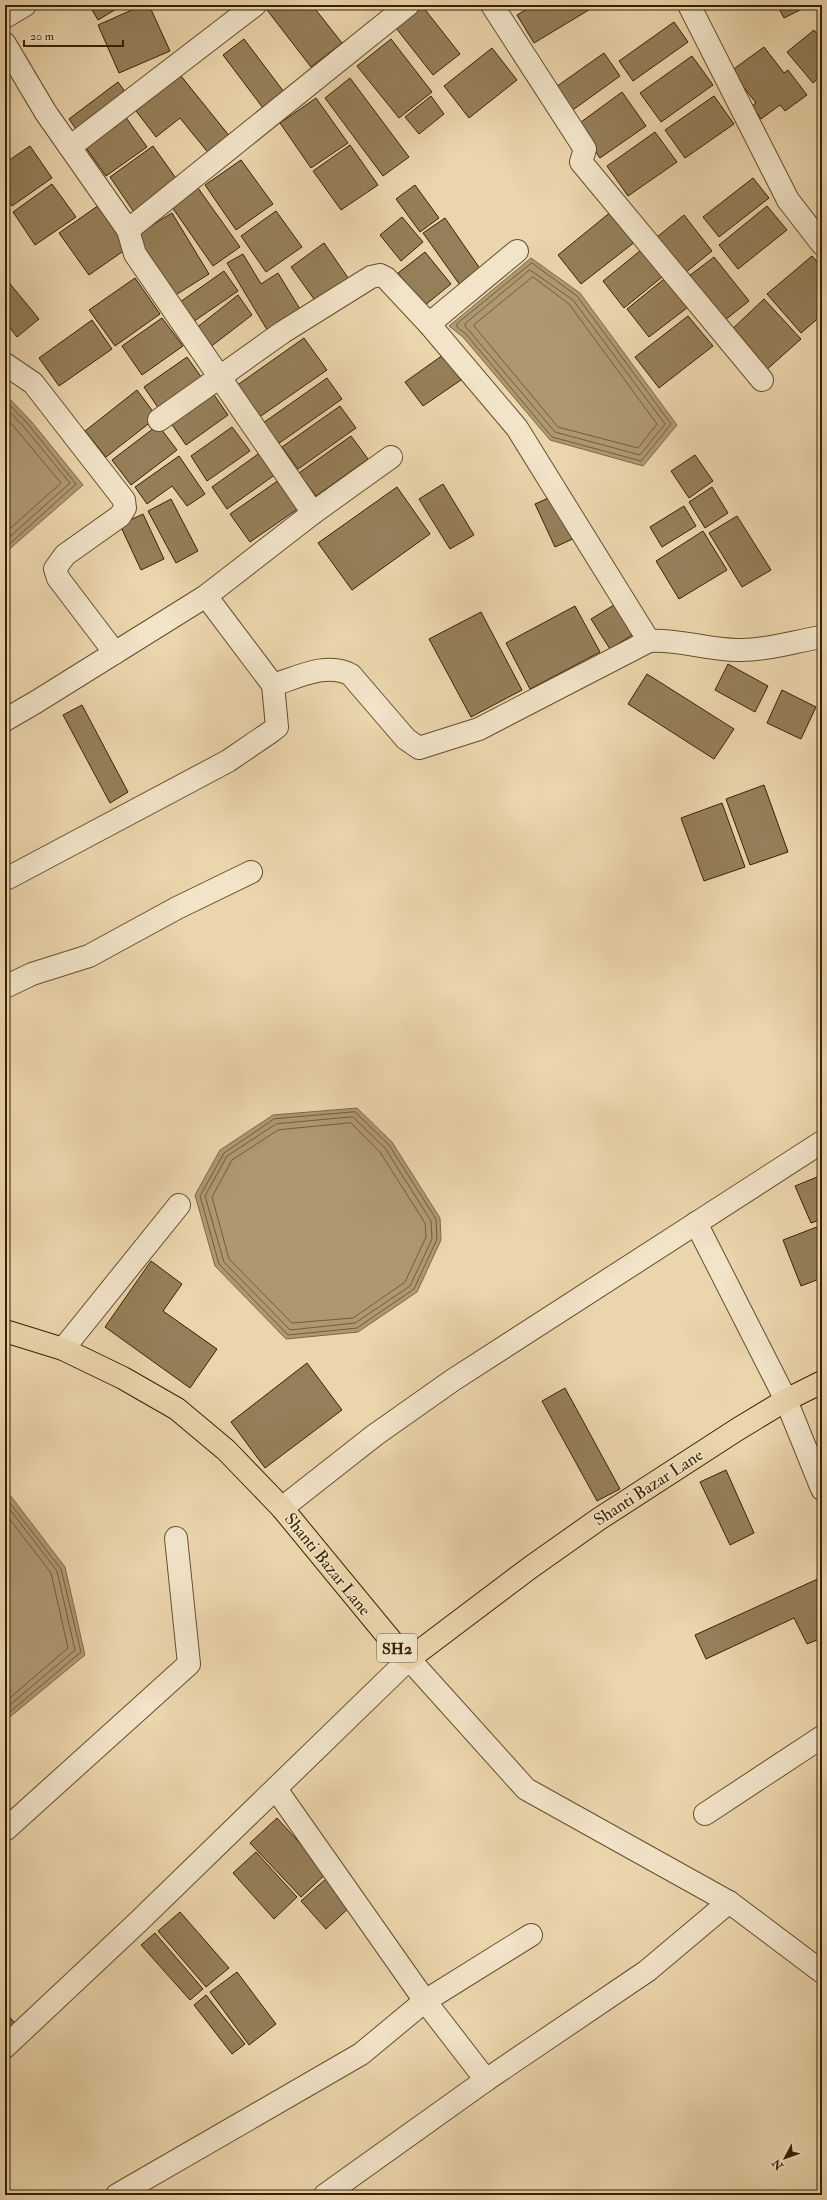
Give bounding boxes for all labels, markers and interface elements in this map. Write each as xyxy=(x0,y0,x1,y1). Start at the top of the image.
scale bar xyxy=(24,22,123,48)
text: 20 m xyxy=(30,29,55,44)
street label: Shanti Bazar Lane xyxy=(590,1444,707,1531)
street label: Shanti Bazar Lane xyxy=(280,1509,375,1620)
road number: SH2 xyxy=(377,1634,417,1662)
north arrow xyxy=(765,2138,805,2178)
text: N xyxy=(769,2155,787,2173)

